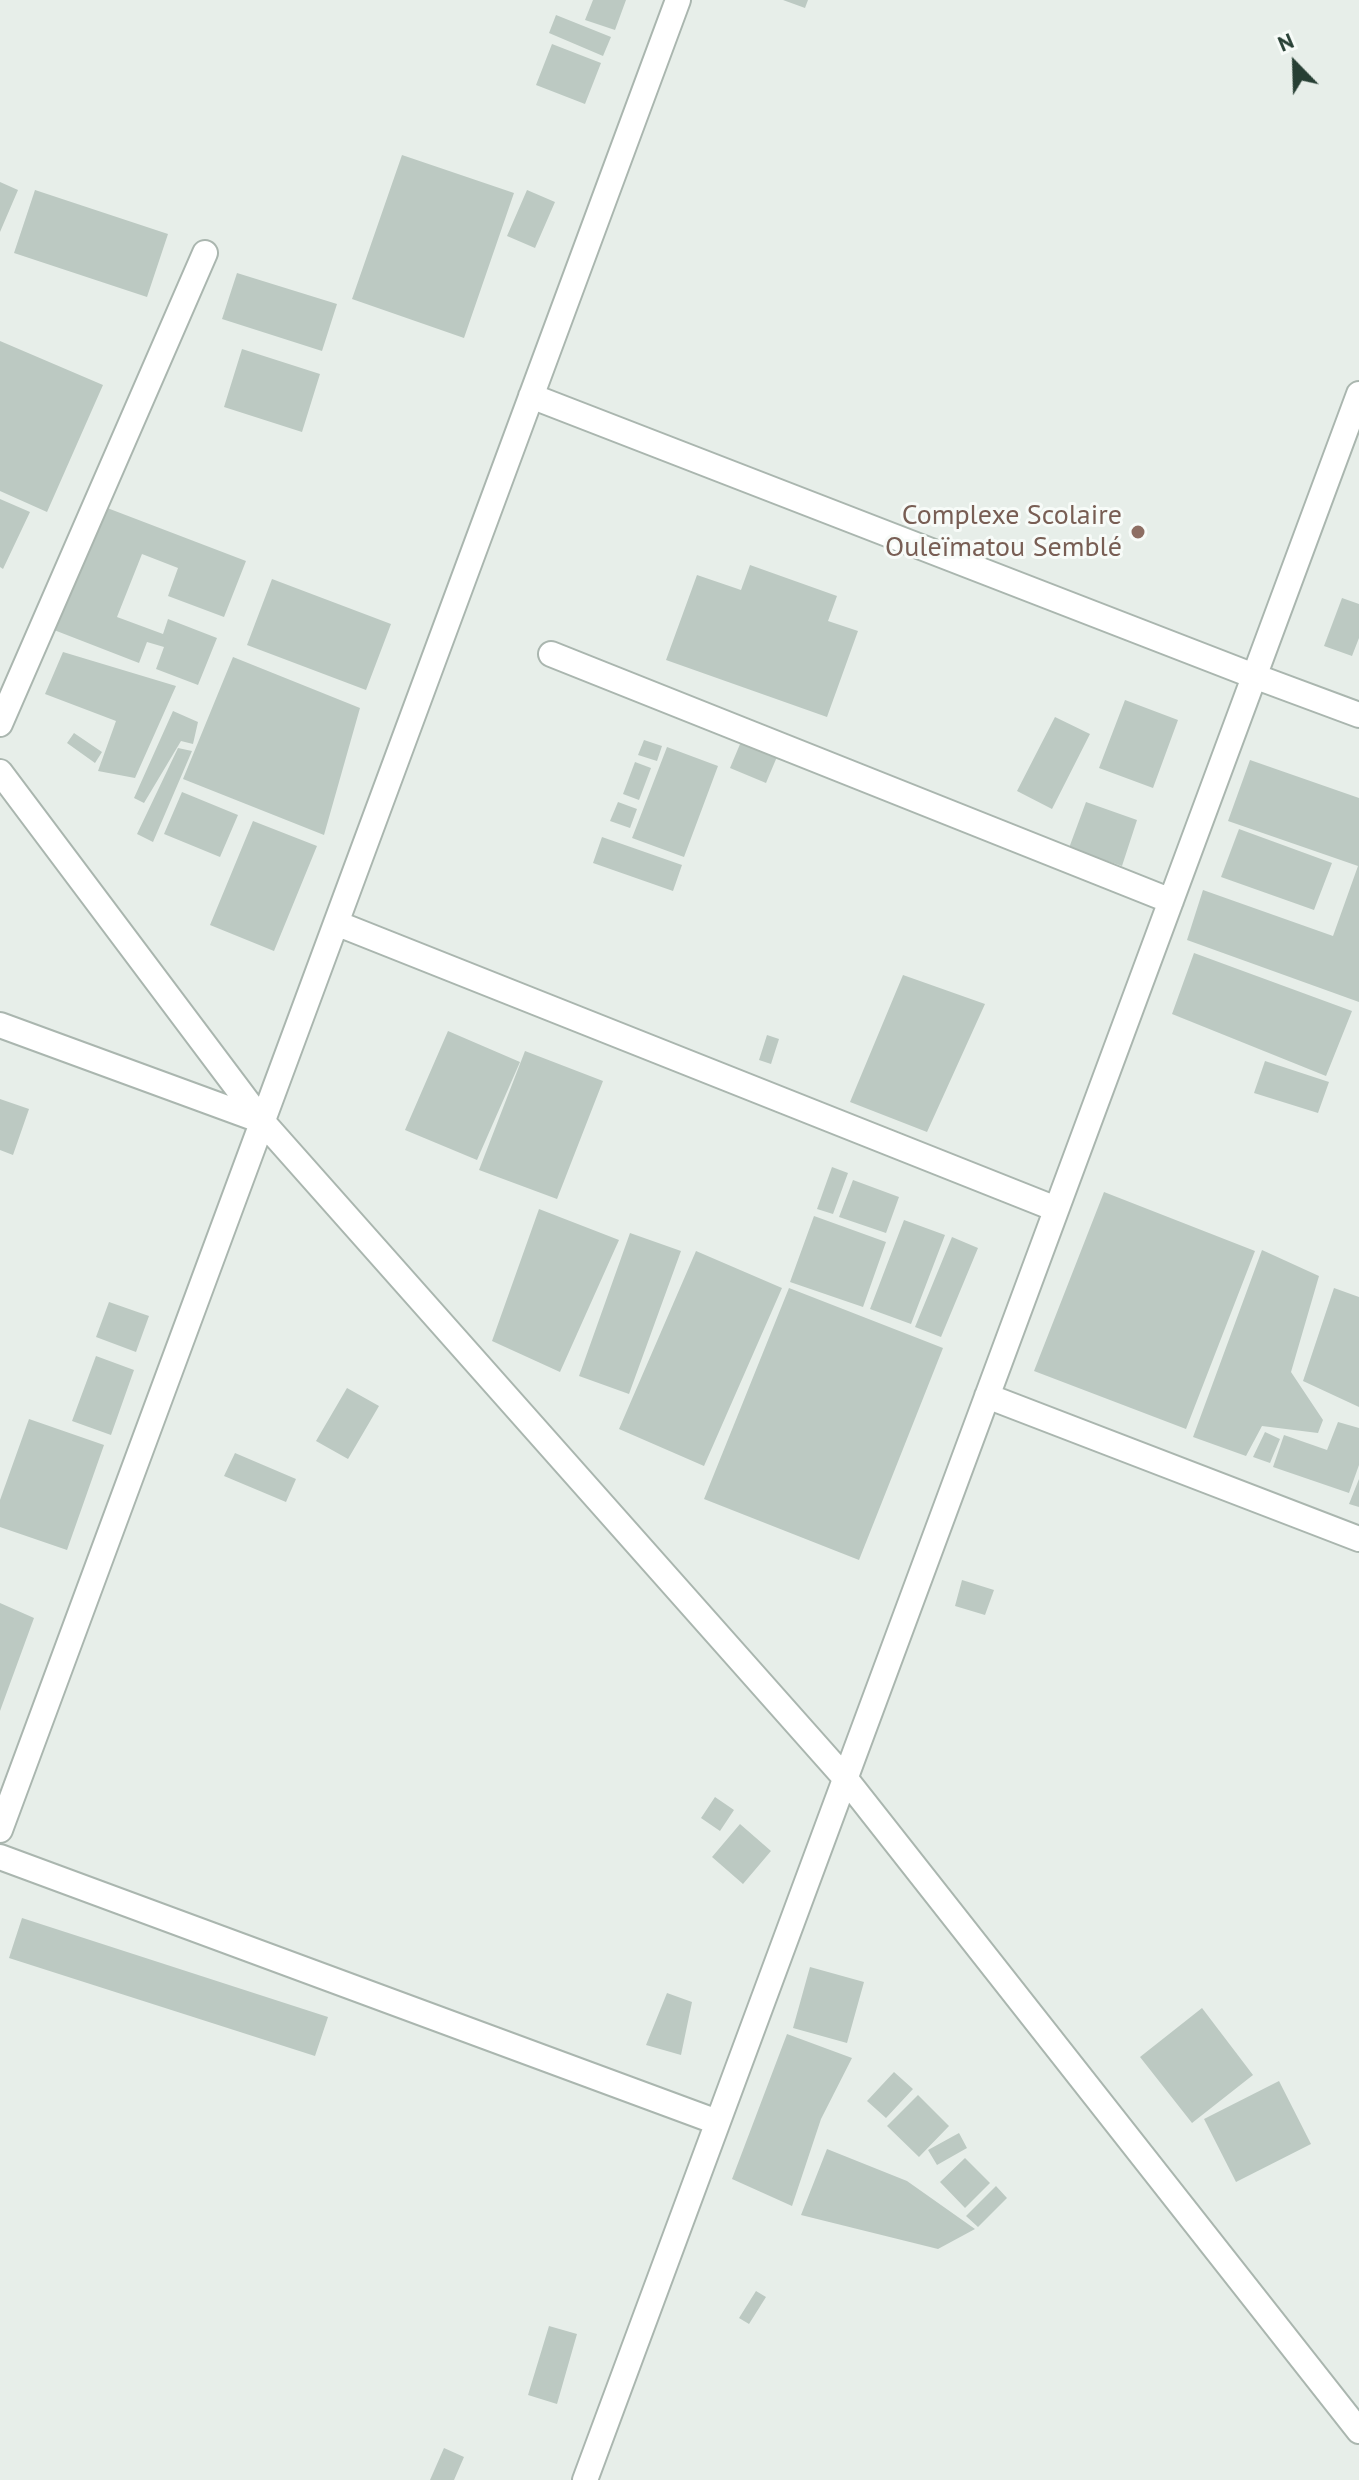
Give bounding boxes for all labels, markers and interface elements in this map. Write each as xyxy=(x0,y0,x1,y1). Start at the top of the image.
north arrow xyxy=(1255,24,1335,104)
text: N xyxy=(1273,26,1298,58)
place label: Complexe Scolaire Ouleïmatou Semblé xyxy=(885,499,1122,565)
marker: Complexe Scolaire Ouleïmatou Semblé xyxy=(1129,523,1147,541)

